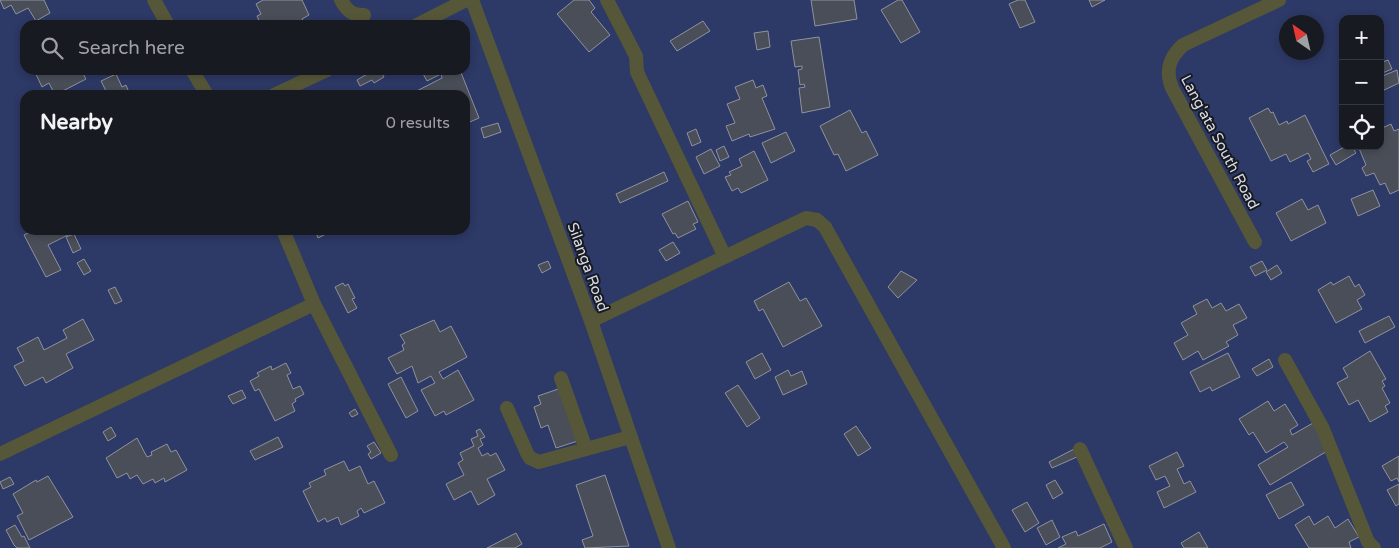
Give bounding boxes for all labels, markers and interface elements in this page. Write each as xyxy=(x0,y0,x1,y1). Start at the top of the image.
north arrow xyxy=(1279,15,1324,60)
map controls xyxy=(1339,15,1384,150)
button: + xyxy=(1339,15,1384,60)
search box xyxy=(20,20,470,75)
icon: search xyxy=(38,34,66,62)
text: Search here xyxy=(78,37,185,59)
button: − xyxy=(1339,60,1384,105)
street label: Lang'ata South Road xyxy=(1177,72,1263,212)
button: locate xyxy=(1339,105,1384,150)
text: Nearby xyxy=(40,110,113,135)
text: 0 results xyxy=(386,113,450,133)
street label: Silanga Road xyxy=(564,220,612,314)

